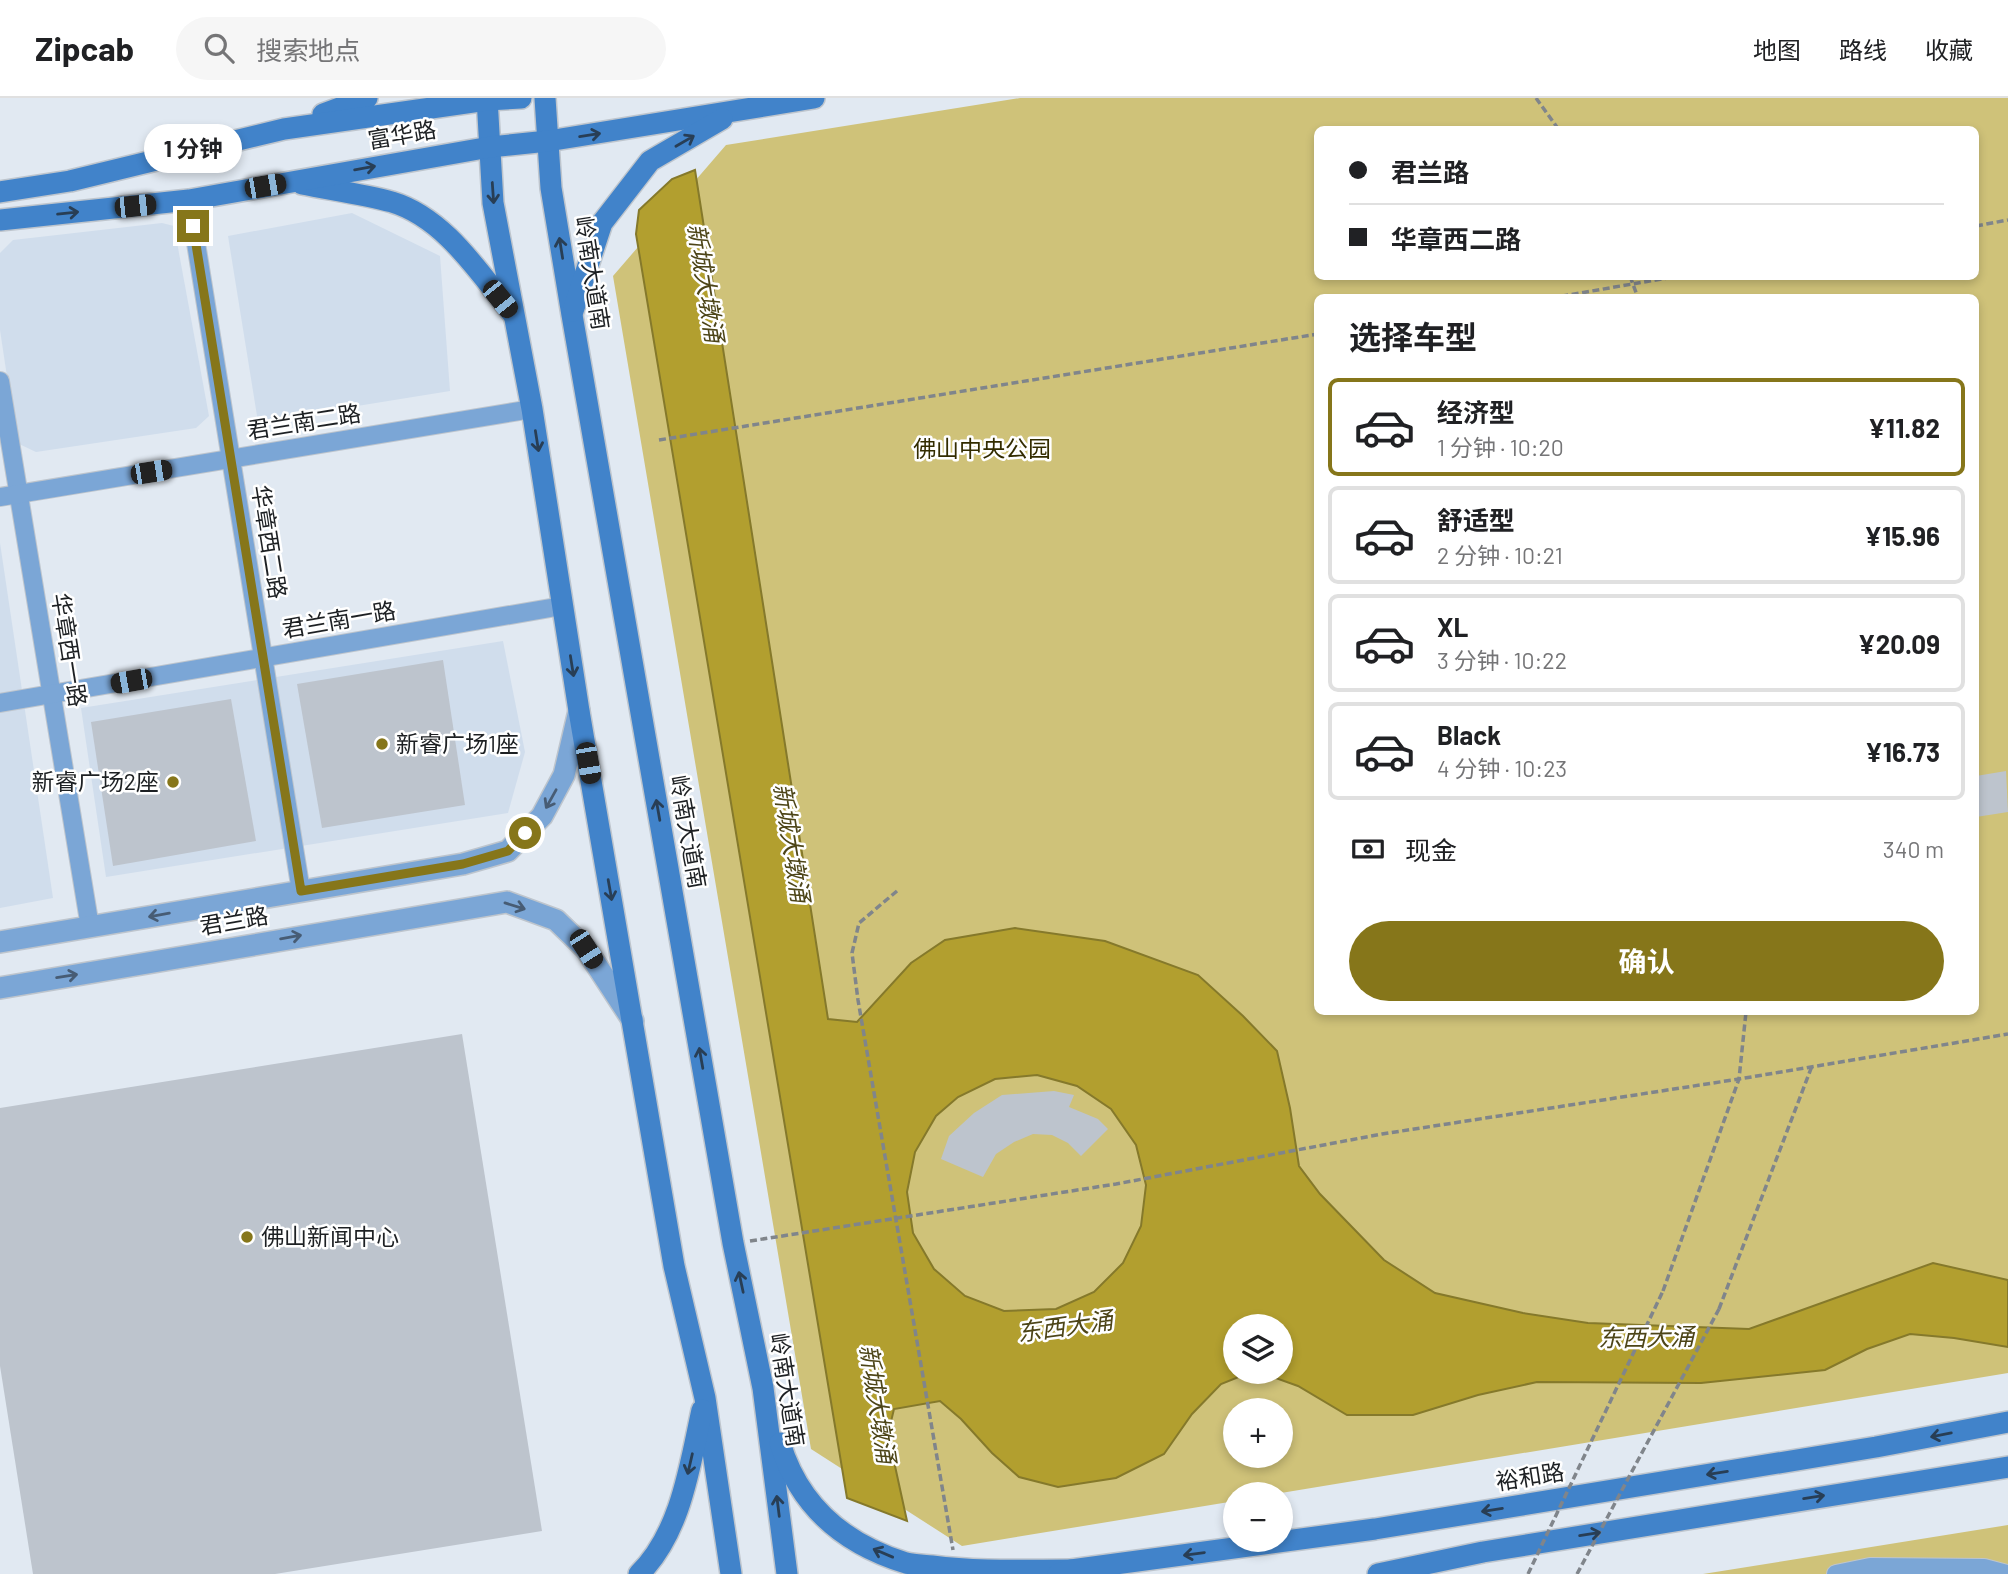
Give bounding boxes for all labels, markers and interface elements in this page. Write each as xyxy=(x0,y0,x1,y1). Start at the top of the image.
search box xyxy=(176,17,666,80)
text: Zipcab xyxy=(35,28,134,68)
icon: search xyxy=(200,29,238,67)
text: 搜索地点 xyxy=(256,34,360,65)
text: 地图 xyxy=(1753,35,1801,64)
text: 路线 xyxy=(1839,35,1887,64)
text: 收藏 xyxy=(1925,35,1973,64)
street label: 富华路 xyxy=(365,114,438,154)
callout: 1 分钟 xyxy=(144,124,242,174)
one-way arrow xyxy=(578,128,601,141)
text: 1 分钟 xyxy=(164,134,222,162)
one-way arrow xyxy=(674,134,694,148)
text: 君兰路 xyxy=(1391,156,1469,187)
one-way arrow xyxy=(353,161,376,175)
car xyxy=(243,172,288,200)
one-way arrow xyxy=(487,181,500,204)
car xyxy=(114,193,157,219)
one-way arrow xyxy=(56,206,79,219)
route end xyxy=(177,210,209,242)
street label: 岭南大道南 xyxy=(570,214,616,332)
water label: 新城大墩涌 xyxy=(683,221,731,347)
text: 华章西二路 xyxy=(1391,223,1521,254)
one-way arrow xyxy=(554,237,567,260)
car xyxy=(479,276,522,322)
text: 选择车型 xyxy=(1349,317,1477,355)
icon: car xyxy=(1353,396,1416,459)
text: 经济型 xyxy=(1437,396,1515,427)
street label: 君兰南二路 xyxy=(245,398,363,444)
text: ¥11.82 xyxy=(1868,412,1940,443)
one-way arrow xyxy=(531,429,544,452)
text: 1 分钟 · 10:20 xyxy=(1437,433,1564,461)
park label: 佛山中央公园 xyxy=(913,434,1051,462)
car xyxy=(129,458,174,486)
street label: 华章西二路 xyxy=(247,483,293,601)
icon: car xyxy=(1353,504,1416,567)
text: 舒适型 xyxy=(1437,504,1515,535)
text: ¥15.96 xyxy=(1864,520,1940,551)
text: 2 分钟 · 10:21 xyxy=(1437,541,1563,569)
street label: 华章西一路 xyxy=(47,591,93,709)
street label: 君兰南一路 xyxy=(280,595,398,643)
text: XL xyxy=(1437,611,1468,642)
icon: car xyxy=(1353,612,1416,675)
text: ¥20.09 xyxy=(1858,628,1940,659)
text: 3 分钟 · 10:22 xyxy=(1437,646,1567,674)
one-way arrow xyxy=(566,654,579,677)
car xyxy=(109,667,154,695)
text: Black xyxy=(1437,719,1501,750)
icon: car xyxy=(1353,720,1416,783)
place label: 新睿广场1座 xyxy=(396,729,519,757)
marker: 新睿广场1座 xyxy=(374,736,390,752)
text: ¥16.73 xyxy=(1865,736,1940,767)
car xyxy=(575,740,602,786)
text: 4 分钟 · 10:23 xyxy=(1437,754,1567,782)
place label: 新睿广场2座 xyxy=(32,767,159,795)
street label: 岭南大道南 xyxy=(665,773,713,891)
marker: 新睿广场2座 xyxy=(165,774,181,790)
water label: 新城大墩涌 xyxy=(769,781,817,907)
one-way arrow xyxy=(544,788,558,808)
one-way arrow xyxy=(651,799,664,822)
route start xyxy=(509,817,541,849)
icon: cash xyxy=(1349,830,1387,868)
text: 现金 xyxy=(1405,834,1457,865)
text: 340 m xyxy=(1883,835,1944,863)
one-way arrow xyxy=(604,878,617,901)
street label: 君兰路 xyxy=(197,900,270,940)
one-way arrow xyxy=(504,900,526,913)
one-way arrow xyxy=(148,909,171,922)
button: 确认 xyxy=(1349,921,1944,1001)
car xyxy=(566,926,607,972)
one-way arrow xyxy=(280,930,302,944)
one-way arrow xyxy=(55,969,78,982)
one-way arrow xyxy=(694,1047,707,1070)
place label: 佛山新闻中心 xyxy=(261,1222,399,1250)
marker: 佛山新闻中心 xyxy=(239,1229,255,1245)
one-way arrow xyxy=(734,1271,747,1294)
water label: 东西大涌 xyxy=(1015,1304,1117,1347)
map controls xyxy=(1223,1314,1293,1552)
button: layers xyxy=(1223,1314,1293,1384)
water label: 东西大涌 xyxy=(1598,1321,1697,1352)
street label: 岭南大道南 xyxy=(765,1331,811,1449)
water label: 新城大墩涌 xyxy=(855,1342,903,1468)
button: + xyxy=(1223,1398,1293,1468)
one-way arrow xyxy=(1930,1428,1953,1442)
one-way arrow xyxy=(683,1452,696,1475)
street label: 裕和路 xyxy=(1494,1457,1566,1495)
one-way arrow xyxy=(1706,1467,1729,1480)
button: − xyxy=(1223,1482,1293,1552)
one-way arrow xyxy=(1802,1490,1825,1503)
one-way arrow xyxy=(771,1495,784,1518)
one-way arrow xyxy=(1481,1504,1504,1517)
one-way arrow xyxy=(1578,1527,1600,1540)
one-way arrow xyxy=(873,1546,894,1559)
one-way arrow xyxy=(1184,1547,1206,1560)

